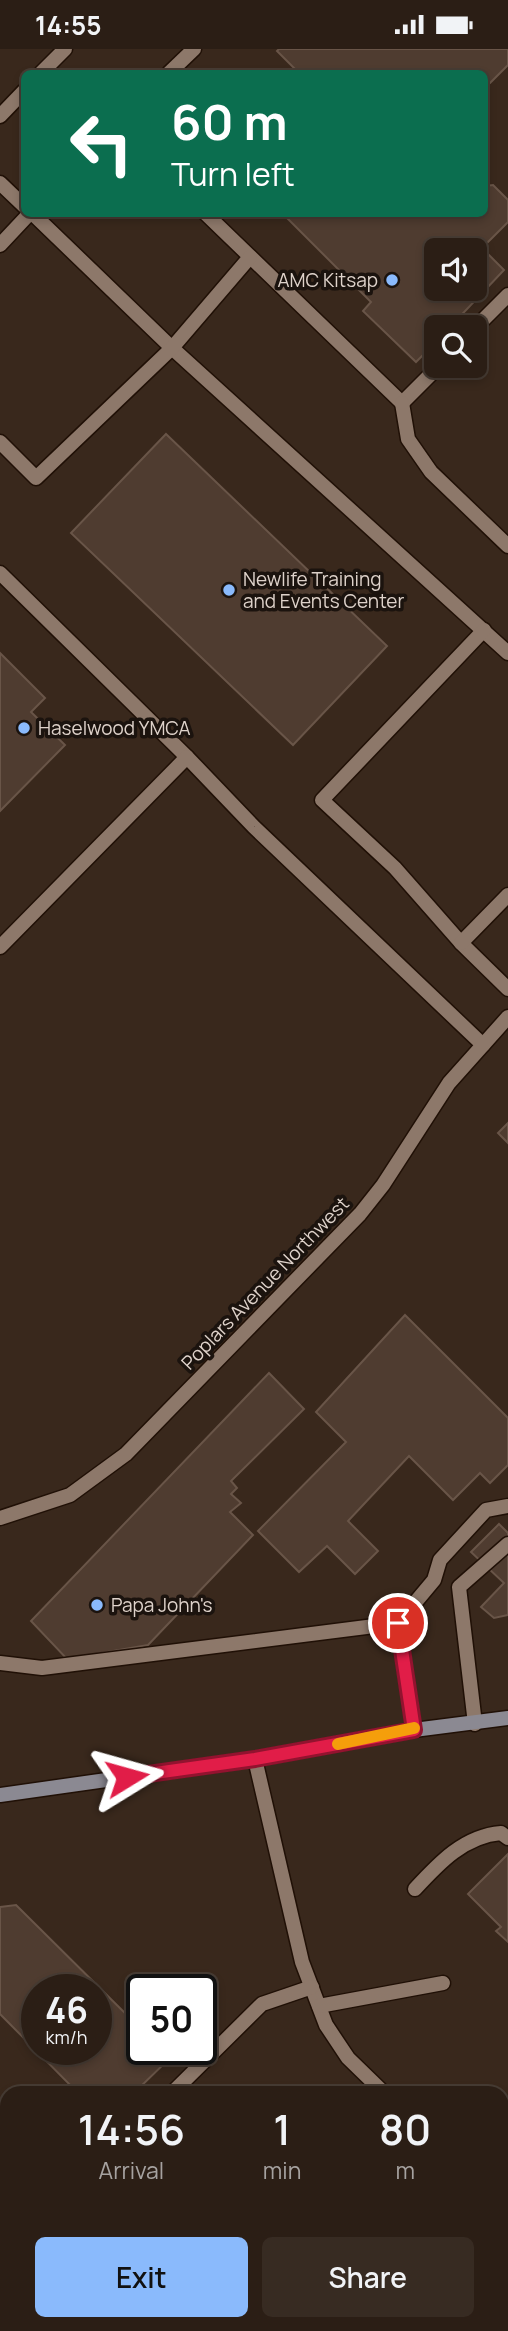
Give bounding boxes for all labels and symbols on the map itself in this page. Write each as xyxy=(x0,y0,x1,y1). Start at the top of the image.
place label: AMC Kitsap xyxy=(277,267,378,293)
marker: AMC Kitsap xyxy=(384,272,400,288)
place label: Newlife Training and Events Center xyxy=(243,566,404,614)
marker: Newlife Training and Events Center xyxy=(221,582,237,598)
place label: Haselwood YMCA xyxy=(38,715,191,741)
marker: Haselwood YMCA xyxy=(16,720,32,736)
street label: Poplars Avenue Northwest xyxy=(175,1191,355,1375)
place label: Papa John's xyxy=(111,1592,213,1618)
pin xyxy=(368,1593,428,1653)
marker: Papa John's xyxy=(89,1597,105,1613)
position arrow xyxy=(90,1740,164,1814)
speed limit sign: 50 xyxy=(126,1974,217,2065)

